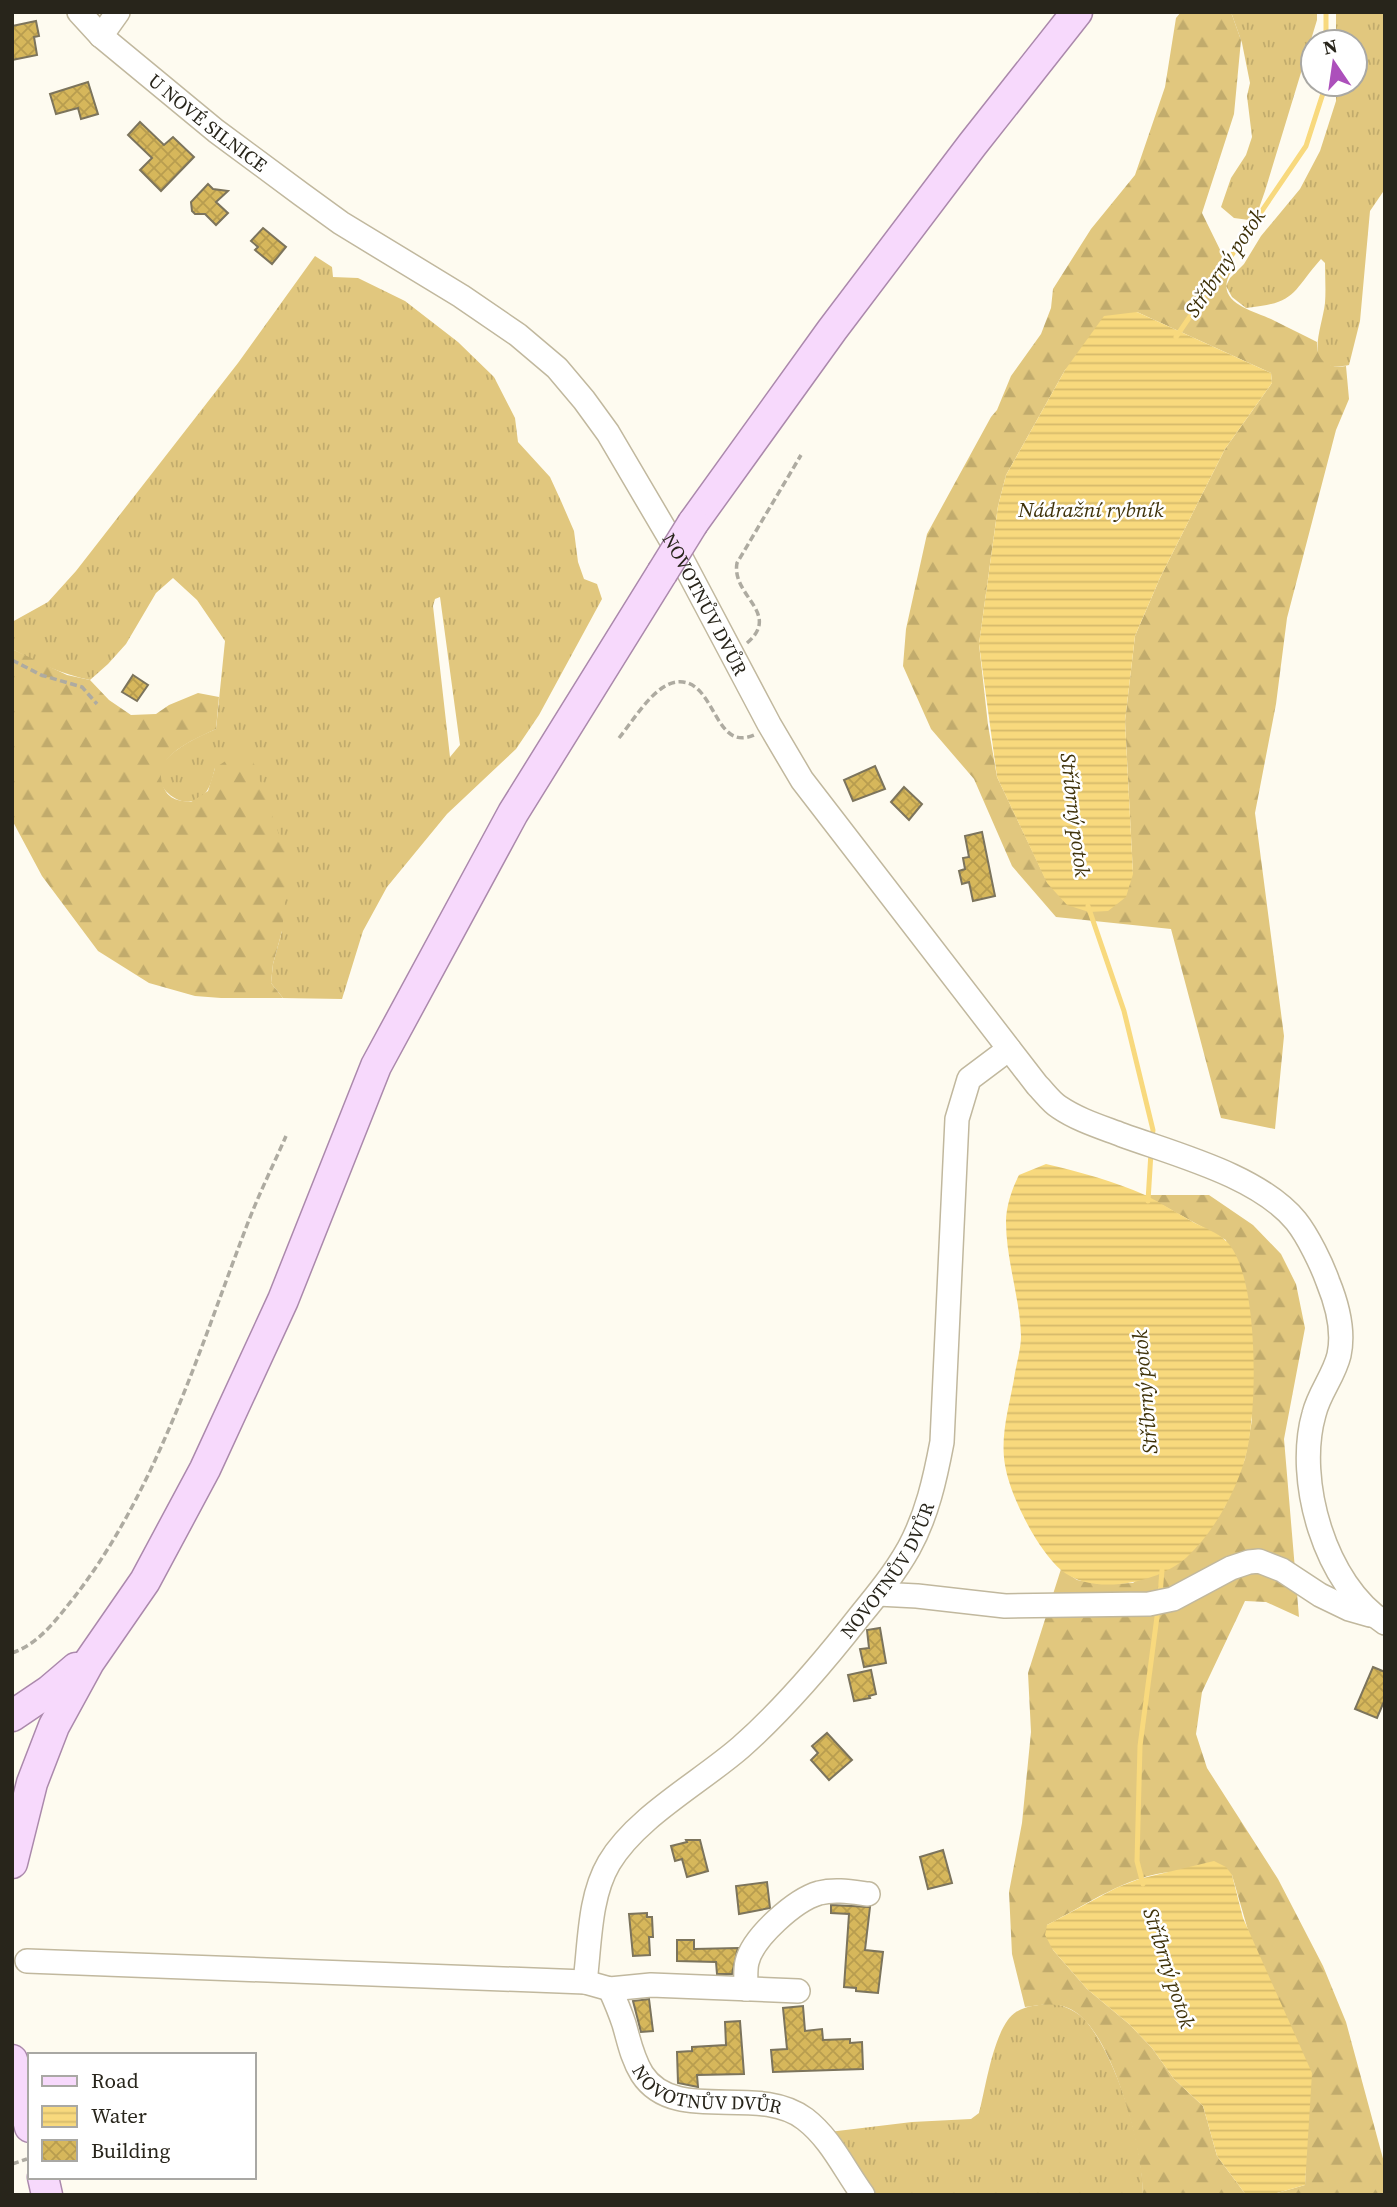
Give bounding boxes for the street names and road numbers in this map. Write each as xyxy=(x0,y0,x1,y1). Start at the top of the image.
street label: U NOVÉ SILNICE xyxy=(143,67,273,178)
street label: NOVOTNŮV DVŮR xyxy=(657,528,754,680)
street label: NOVOTNŮV DVŮR xyxy=(834,1498,940,1644)
street label: NOVOTNŮV DVŮR xyxy=(626,2060,785,2120)

